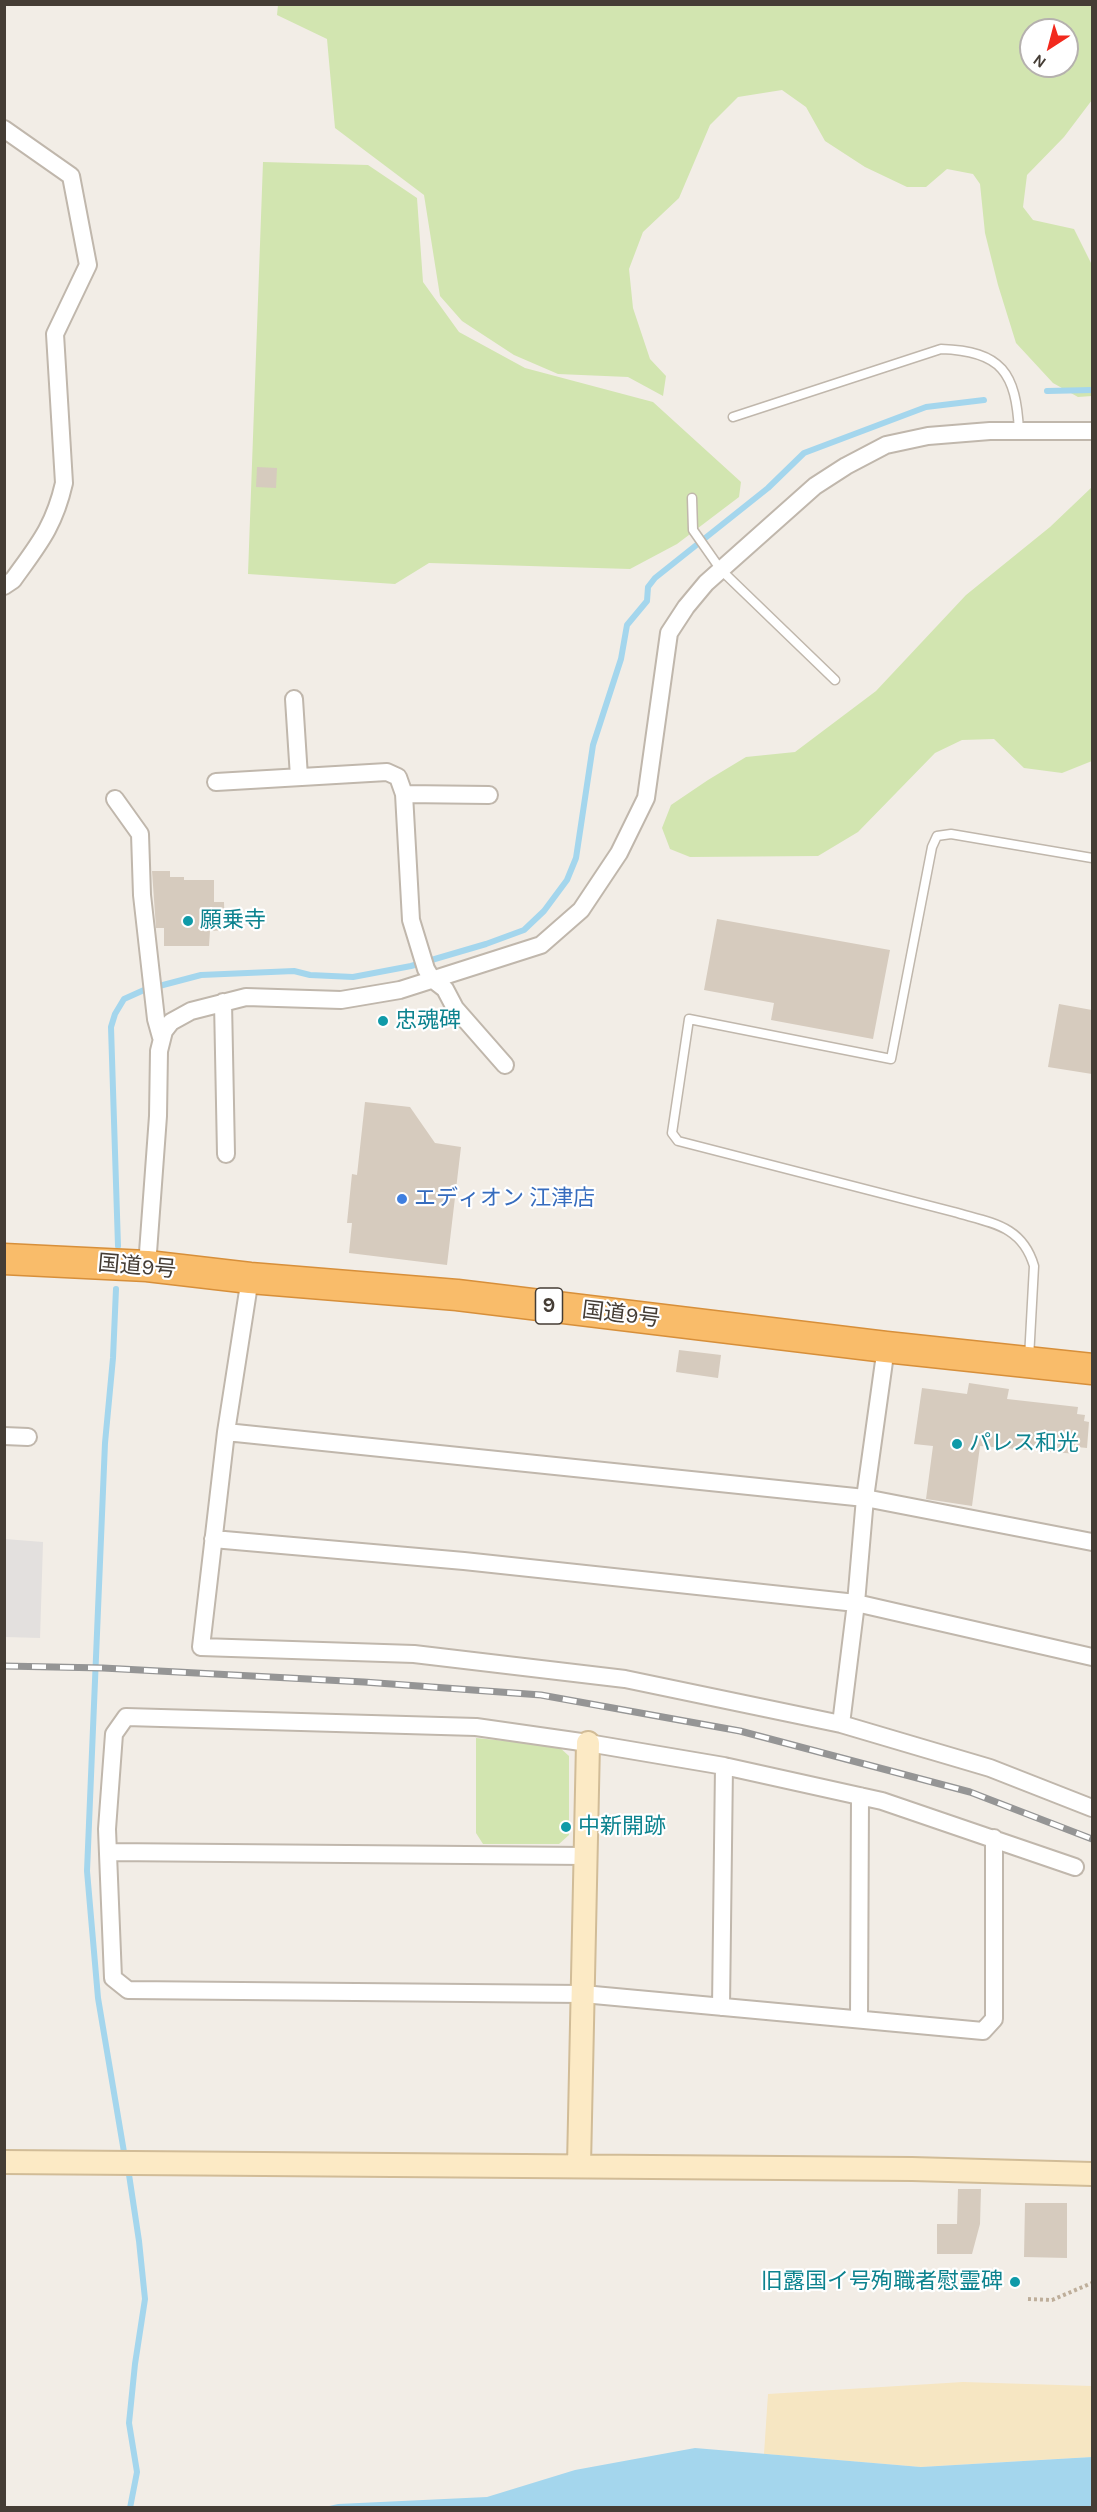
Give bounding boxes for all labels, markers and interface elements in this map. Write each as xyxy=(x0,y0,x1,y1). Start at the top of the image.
north arrow xyxy=(1019,18,1079,78)
text: N xyxy=(1029,50,1050,72)
place label: 願乗寺 xyxy=(200,908,266,934)
marker: 願乗寺 xyxy=(181,914,195,928)
place label: 忠魂碑 xyxy=(395,1008,461,1034)
marker: 忠魂碑 xyxy=(376,1014,390,1028)
place label: エディオン 江津店 xyxy=(414,1186,595,1212)
marker: エディオン 江津店 xyxy=(395,1192,409,1206)
street label: 国道9号 xyxy=(97,1250,177,1284)
road number: 9 xyxy=(536,1288,562,1324)
street label: 国道9号 xyxy=(580,1297,662,1333)
place label: パレス和光 xyxy=(969,1431,1079,1457)
marker: パレス和光 xyxy=(950,1437,964,1451)
place label: 中新開跡 xyxy=(578,1814,666,1840)
marker: 中新開跡 xyxy=(559,1820,573,1834)
place label: 旧露国イ号殉職者慰霊碑 xyxy=(761,2269,1003,2295)
marker: 旧露国イ号殉職者慰霊碑 xyxy=(1008,2275,1022,2289)

